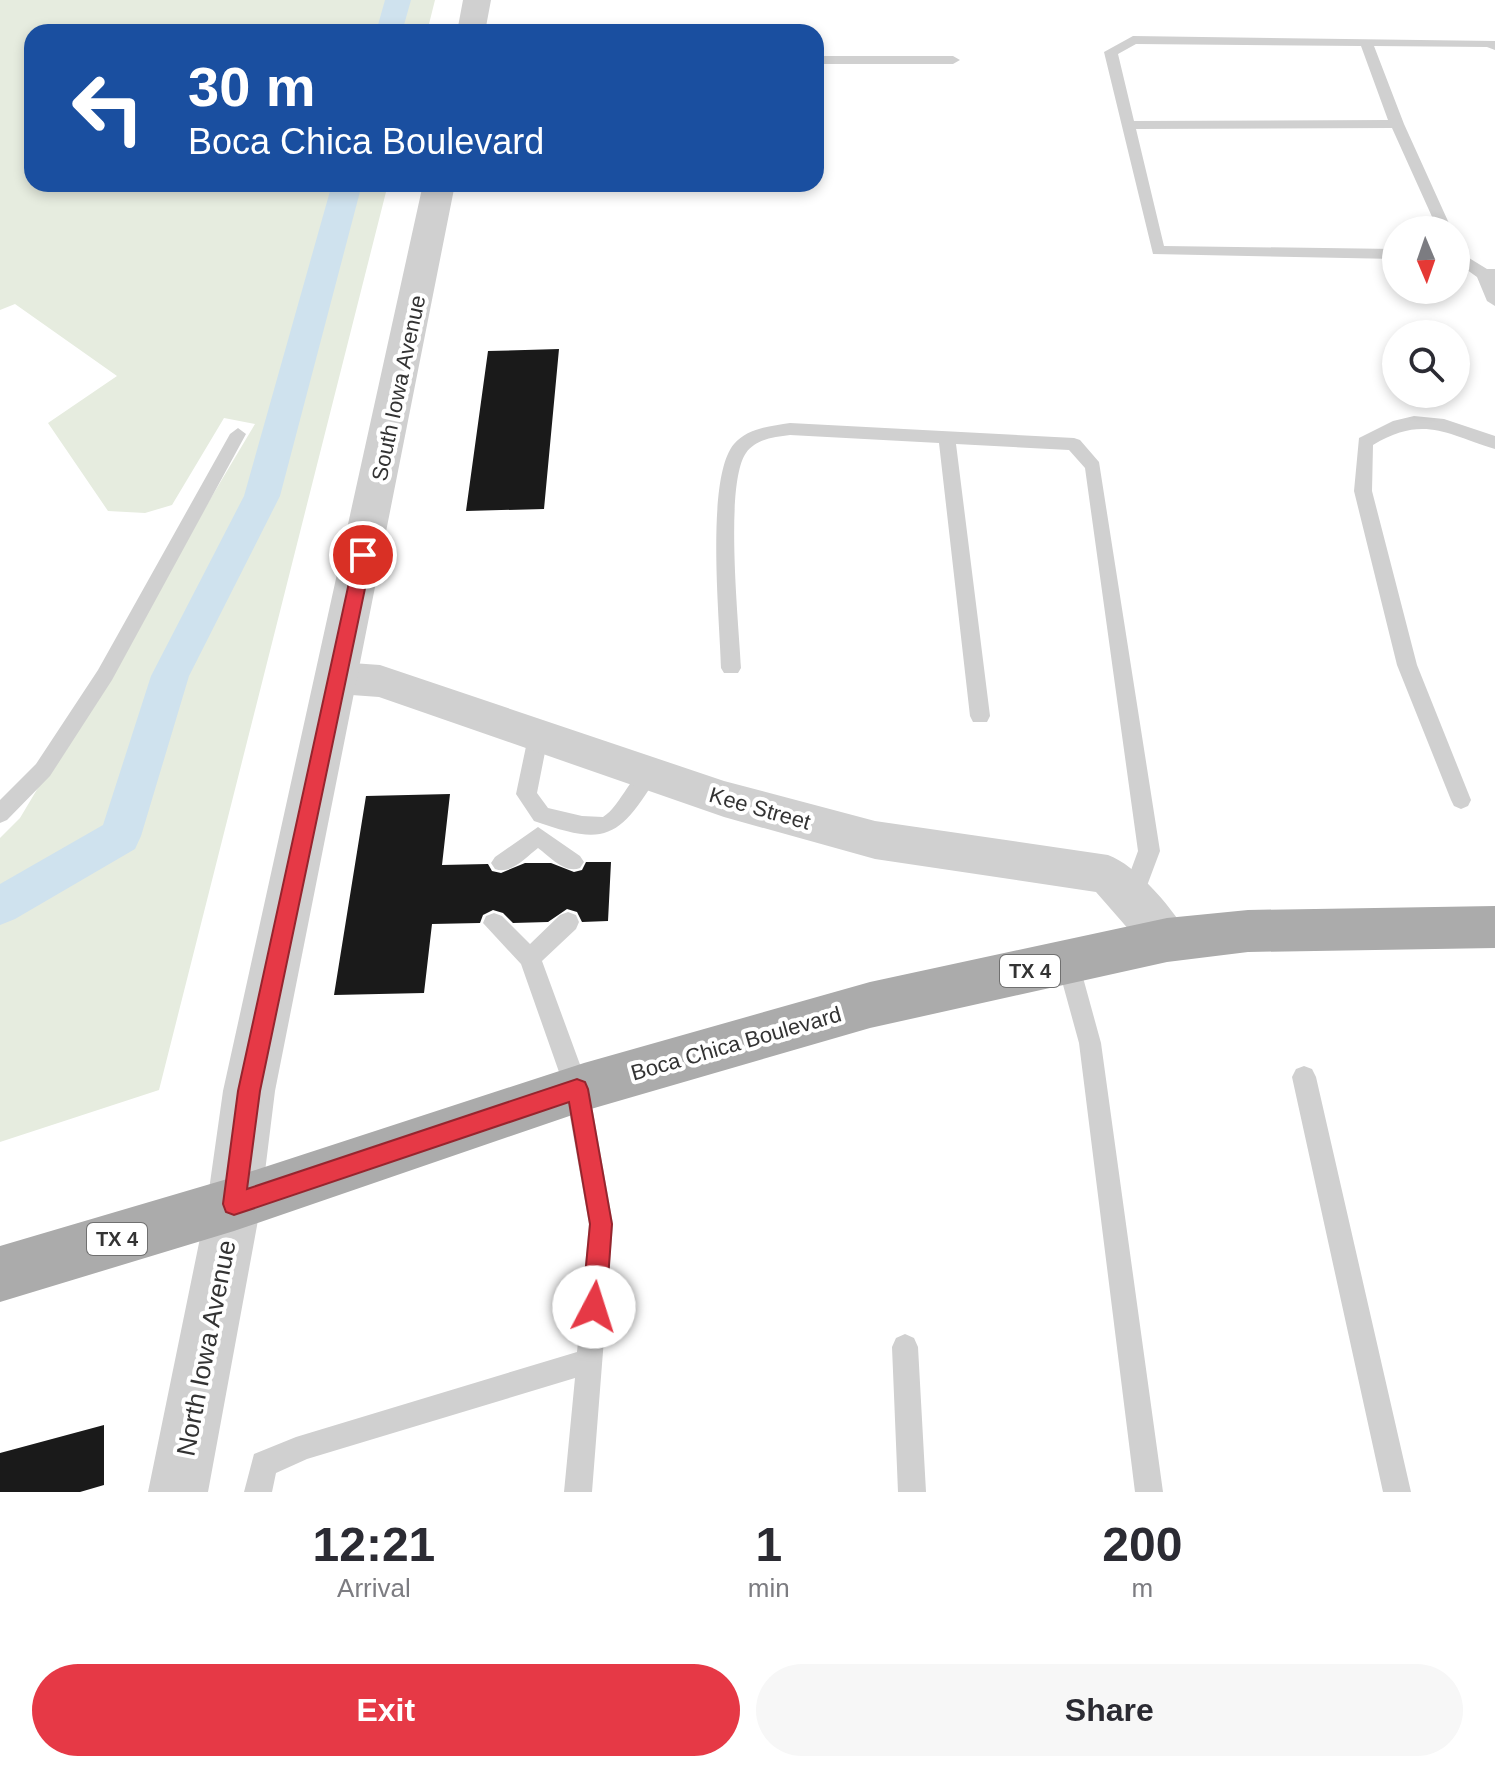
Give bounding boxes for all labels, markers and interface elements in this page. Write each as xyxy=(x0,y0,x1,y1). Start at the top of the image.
text: 30 m xyxy=(188,55,316,118)
icon: left xyxy=(56,56,160,160)
text: Boca Chica Boulevard xyxy=(188,121,544,162)
north arrow xyxy=(1382,216,1470,304)
map controls xyxy=(1382,216,1470,408)
street label: South Iowa Avenue xyxy=(367,293,430,483)
button: search xyxy=(1382,320,1470,408)
pin xyxy=(329,521,397,589)
icon: arrive xyxy=(341,533,385,577)
street label: Kee Street xyxy=(706,782,813,835)
road number: TX 4 xyxy=(1000,955,1060,987)
street label: Boca Chica Boulevard xyxy=(628,1001,844,1085)
road number: TX 4 xyxy=(87,1223,147,1255)
street label: North Iowa Avenue xyxy=(170,1238,242,1458)
position arrow xyxy=(552,1265,636,1349)
text: 12:21 xyxy=(313,1518,435,1571)
text: 1 xyxy=(755,1518,782,1571)
text: 200 xyxy=(1102,1518,1182,1571)
text: Arrival xyxy=(337,1573,411,1603)
text: min xyxy=(748,1573,790,1603)
text: m xyxy=(1132,1573,1153,1603)
button: Exit xyxy=(32,1664,740,1756)
button: Share xyxy=(756,1664,1463,1756)

